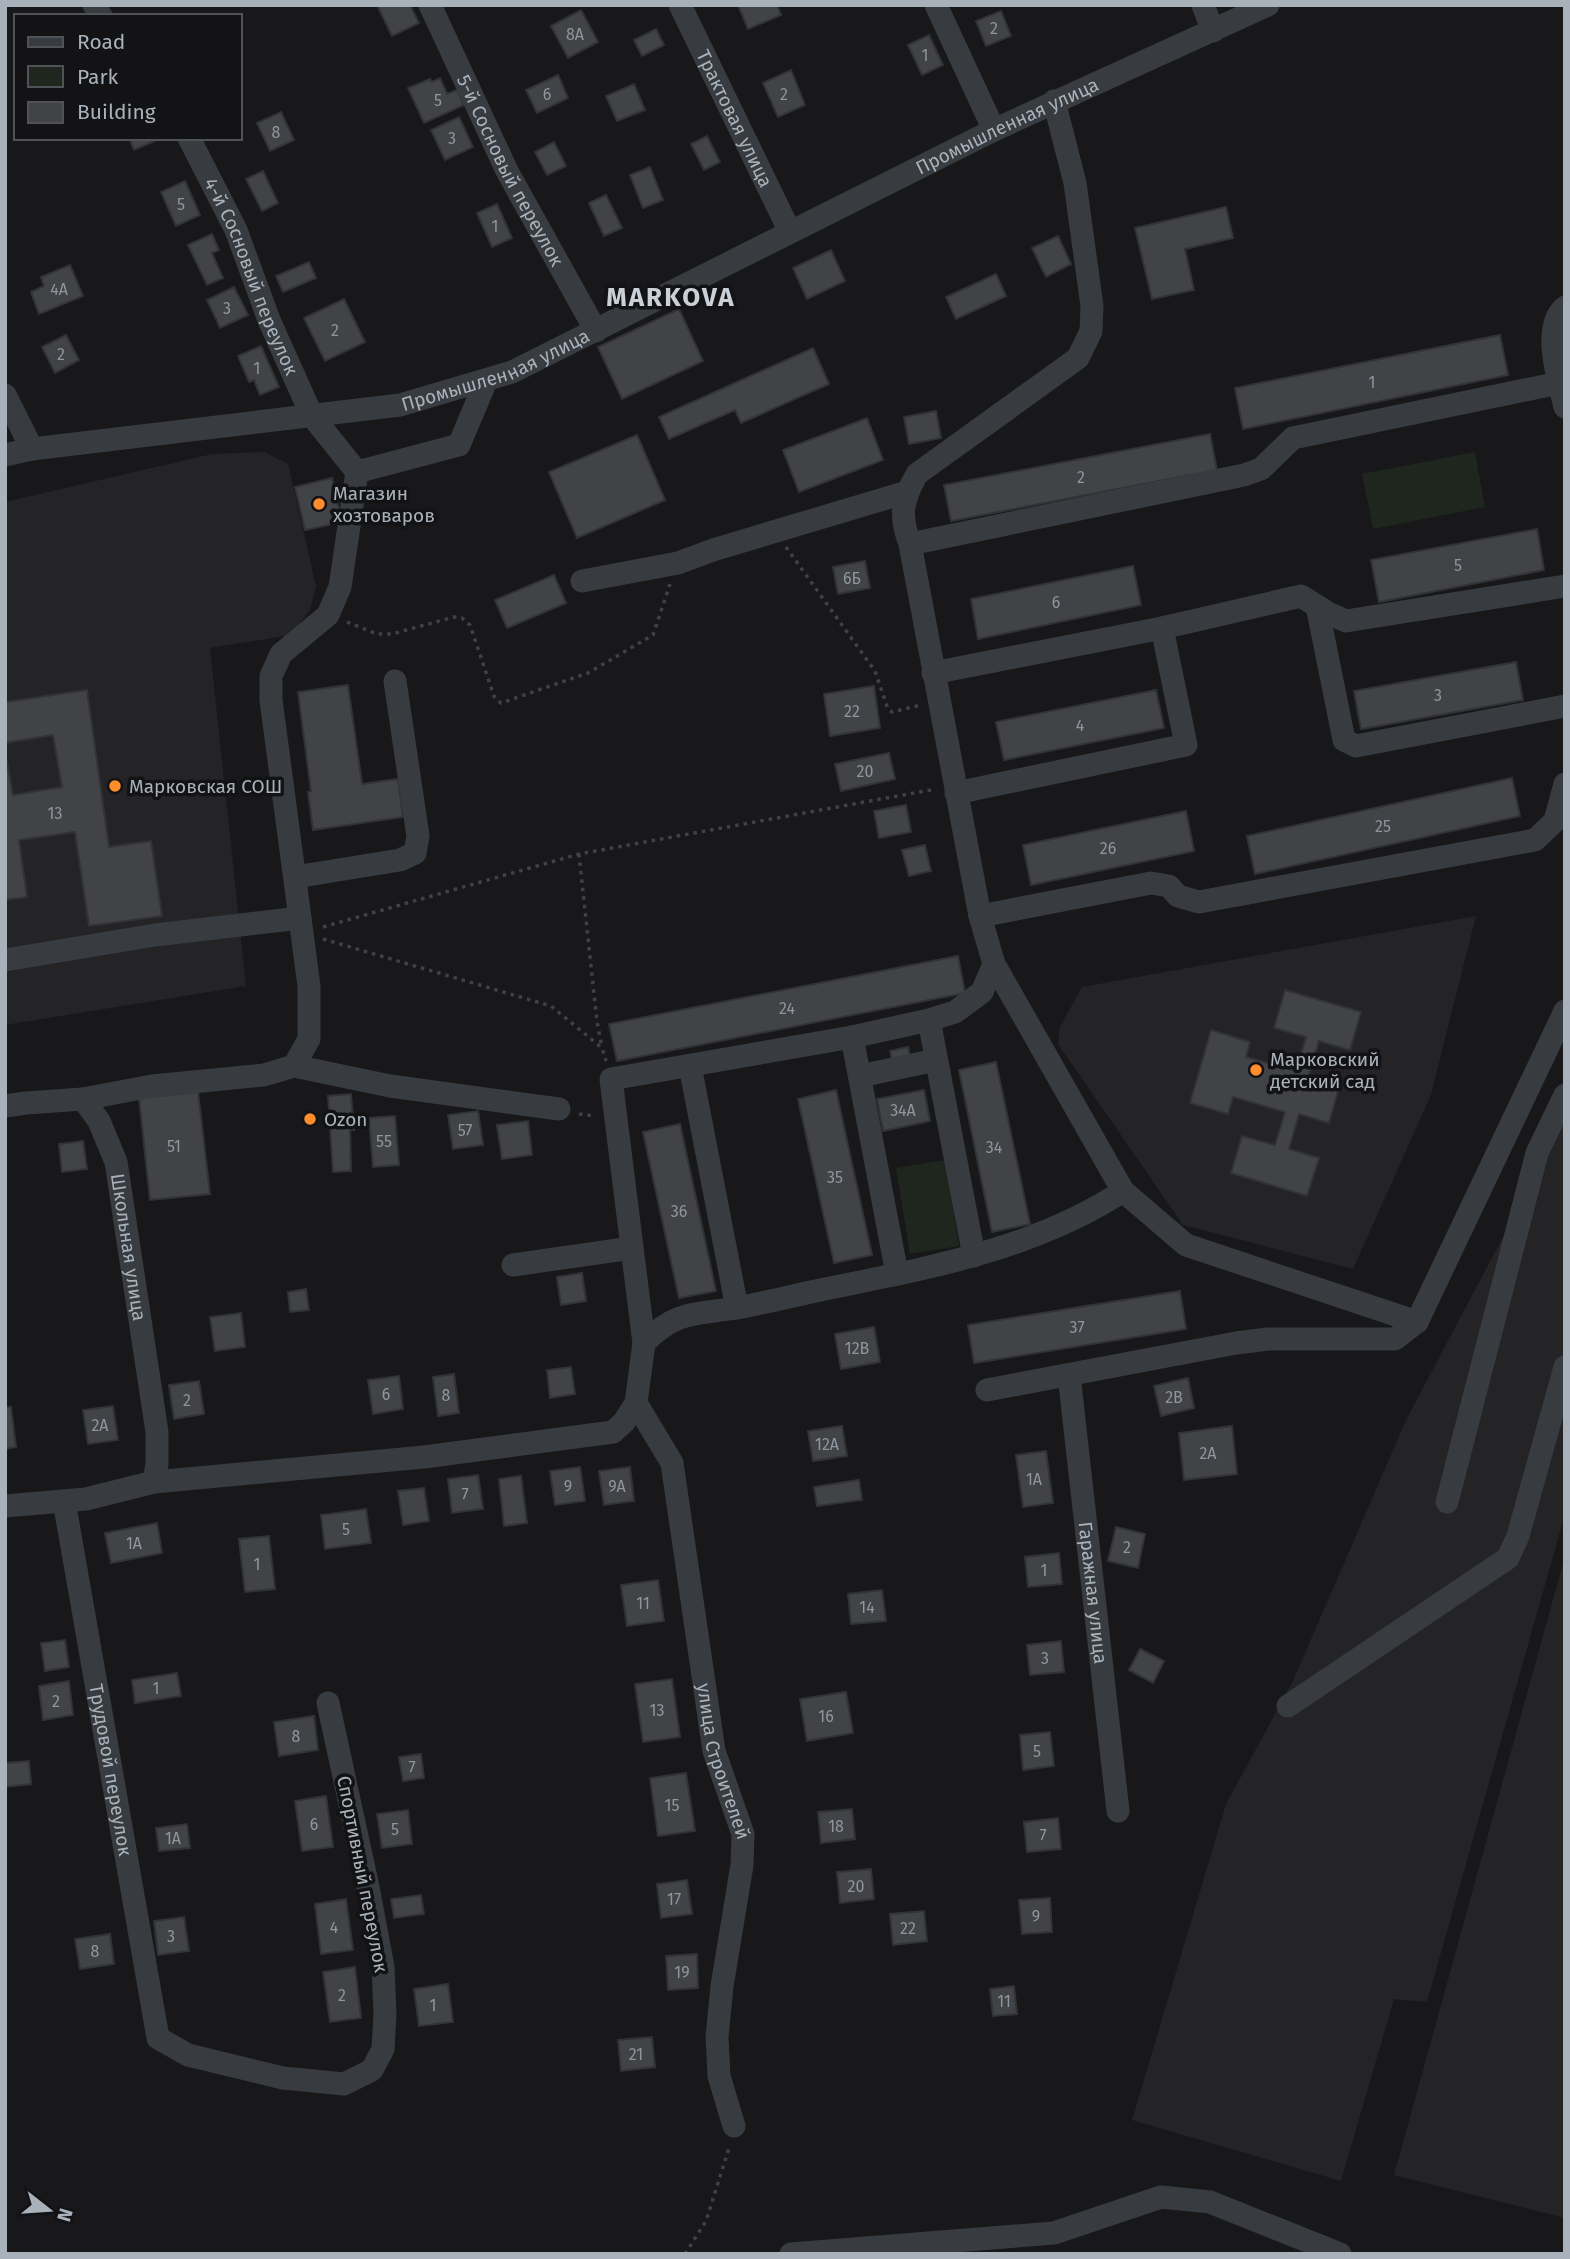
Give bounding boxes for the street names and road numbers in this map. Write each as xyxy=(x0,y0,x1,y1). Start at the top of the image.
street label: Трактовая улица xyxy=(691,46,777,191)
street label: 5-й Сосновый переулок xyxy=(452,71,569,270)
street label: Промышленная улица xyxy=(912,73,1102,179)
street label: 4-й Сосновый переулок xyxy=(199,174,303,379)
street label: Промышленная улица xyxy=(399,324,593,416)
street label: Школьная улица xyxy=(106,1172,151,1323)
street label: Гаражная улица xyxy=(1074,1520,1112,1665)
street label: Трудовой переулок xyxy=(84,1682,137,1858)
street label: улица Строителей xyxy=(692,1682,755,1842)
street label: Спортивный переулок xyxy=(332,1774,393,1975)

